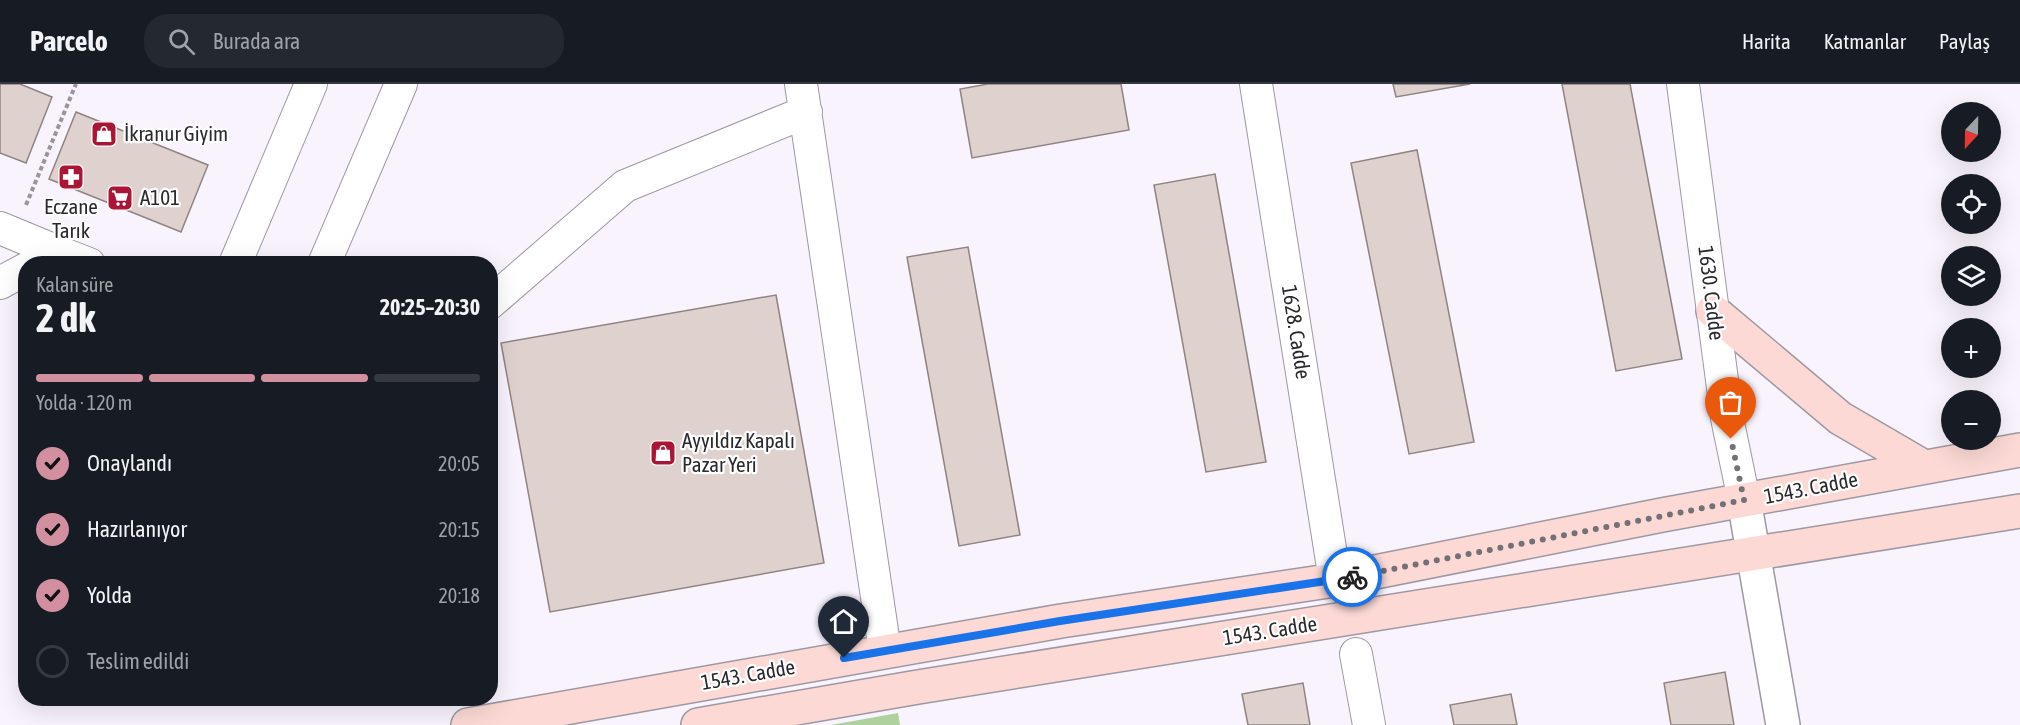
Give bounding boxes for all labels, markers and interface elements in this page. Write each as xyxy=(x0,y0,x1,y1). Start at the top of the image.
search box xyxy=(144,14,564,68)
text: Parcelo xyxy=(30,25,108,57)
icon: search xyxy=(165,25,198,58)
text: Burada ara xyxy=(213,28,300,54)
text: Harita xyxy=(1742,29,1791,53)
text: Katmanlar xyxy=(1824,29,1906,53)
text: Paylaş xyxy=(1939,29,1990,53)
north arrow xyxy=(1941,102,2001,162)
map controls xyxy=(1941,102,2001,450)
shop icon: İkranur Giyim xyxy=(89,119,119,149)
place label: İkranur Giyim xyxy=(124,121,228,145)
pharmacy icon: Eczane Tarık xyxy=(56,162,86,192)
button: locate xyxy=(1941,174,2001,234)
supermarket icon: A101 xyxy=(105,183,135,213)
place label: A101 xyxy=(140,185,180,209)
place label: Eczane Tarık xyxy=(44,194,98,242)
street label: 1630. Cadde xyxy=(1694,244,1730,341)
button: layers xyxy=(1941,246,2001,306)
text: Kalan süre xyxy=(36,273,113,296)
street label: 1628. Cadde xyxy=(1278,283,1316,381)
text: 20:25–20:30 xyxy=(380,294,480,320)
text: 2 dk xyxy=(36,296,95,340)
button: + xyxy=(1941,318,2001,378)
pin xyxy=(1705,377,1756,439)
icon: bag xyxy=(1714,386,1747,419)
button: − xyxy=(1941,390,2001,450)
text: Yolda · 120 m xyxy=(36,391,132,414)
place label: Ayyıldız Kapalı Pazar Yeri xyxy=(682,428,795,476)
shop icon: Ayyıldız Kapalı Pazar Yeri xyxy=(648,438,678,468)
icon: check xyxy=(36,447,69,480)
text: Onaylandı xyxy=(87,450,172,476)
text: 20:05 xyxy=(438,452,480,475)
street label: 1543. Cadde xyxy=(1762,466,1860,508)
icon: check xyxy=(36,513,69,546)
text: Hazırlanıyor xyxy=(87,516,187,542)
text: 20:15 xyxy=(438,518,480,541)
courier xyxy=(1322,547,1382,607)
icon: bike xyxy=(1336,561,1369,594)
icon: check xyxy=(36,579,69,612)
text: Yolda xyxy=(87,582,132,608)
text: 20:18 xyxy=(438,584,480,607)
pin xyxy=(818,596,869,658)
icon: home xyxy=(827,605,860,638)
street label: 1543. Cadde xyxy=(1221,611,1319,649)
text: Teslim edildi xyxy=(87,648,189,674)
street label: 1543. Cadde xyxy=(699,654,797,694)

